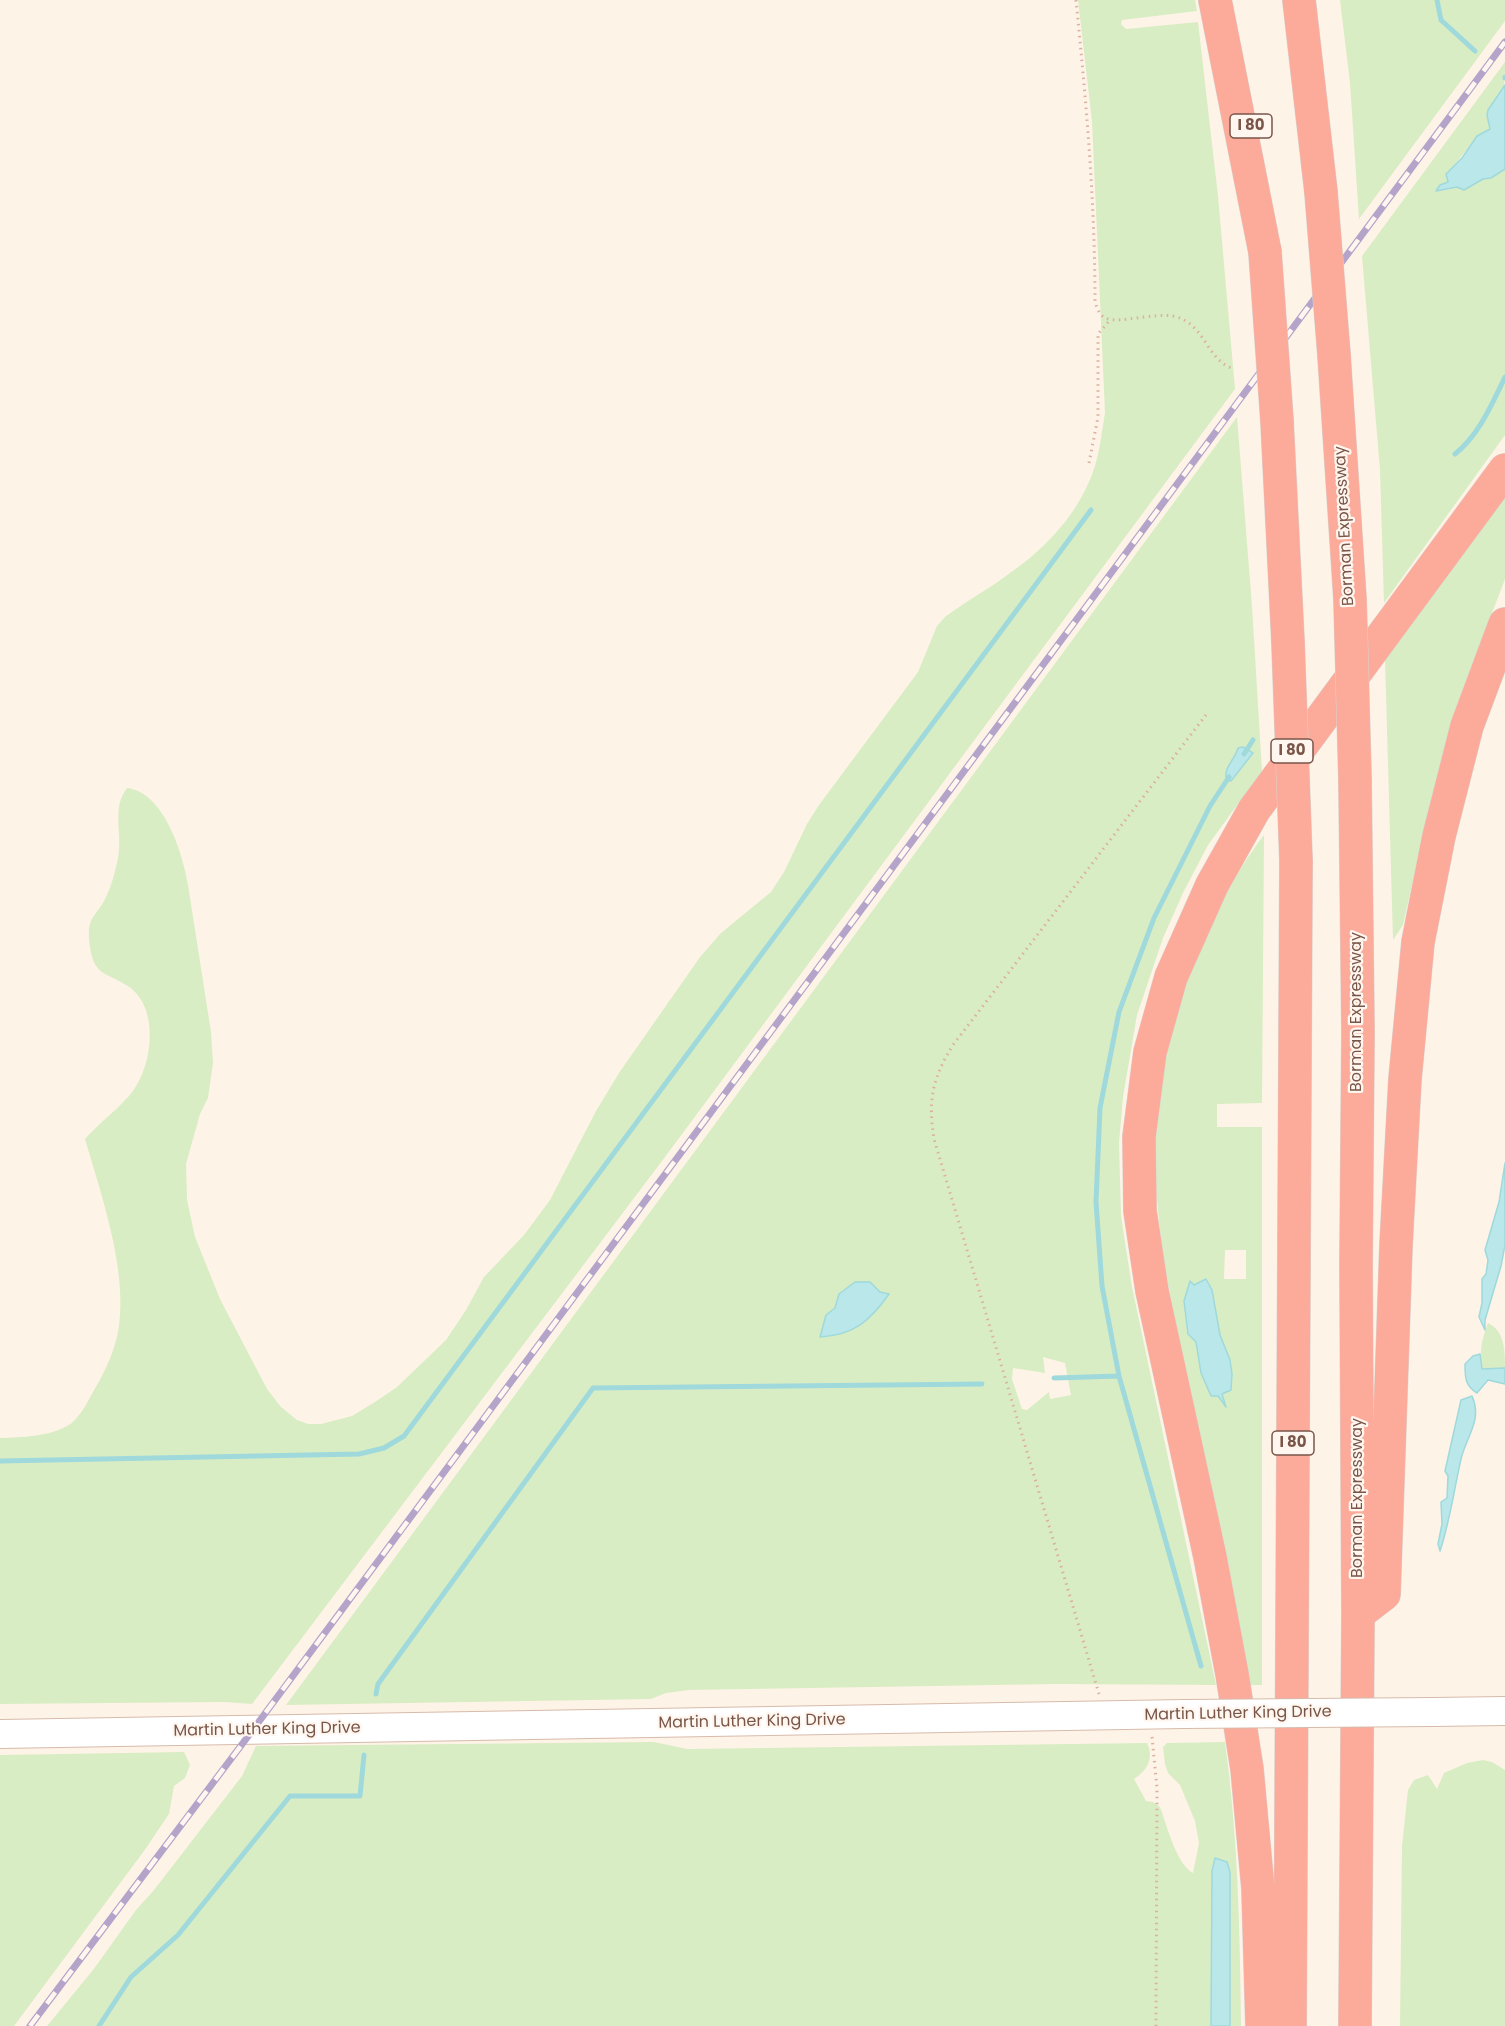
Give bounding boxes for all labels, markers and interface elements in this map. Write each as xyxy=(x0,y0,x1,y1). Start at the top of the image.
road number: I 80 xyxy=(1230,114,1272,138)
street label: Borman Expressway xyxy=(1331,446,1359,606)
road number: I 80 xyxy=(1271,739,1313,763)
street label: Borman Expressway xyxy=(1347,932,1367,1092)
street label: Borman Expressway xyxy=(1348,1418,1368,1578)
road number: I 80 xyxy=(1272,1431,1314,1455)
street label: Martin Luther King Drive xyxy=(1144,1703,1332,1725)
street label: Martin Luther King Drive xyxy=(658,1711,846,1733)
street label: Martin Luther King Drive xyxy=(173,1719,361,1741)

